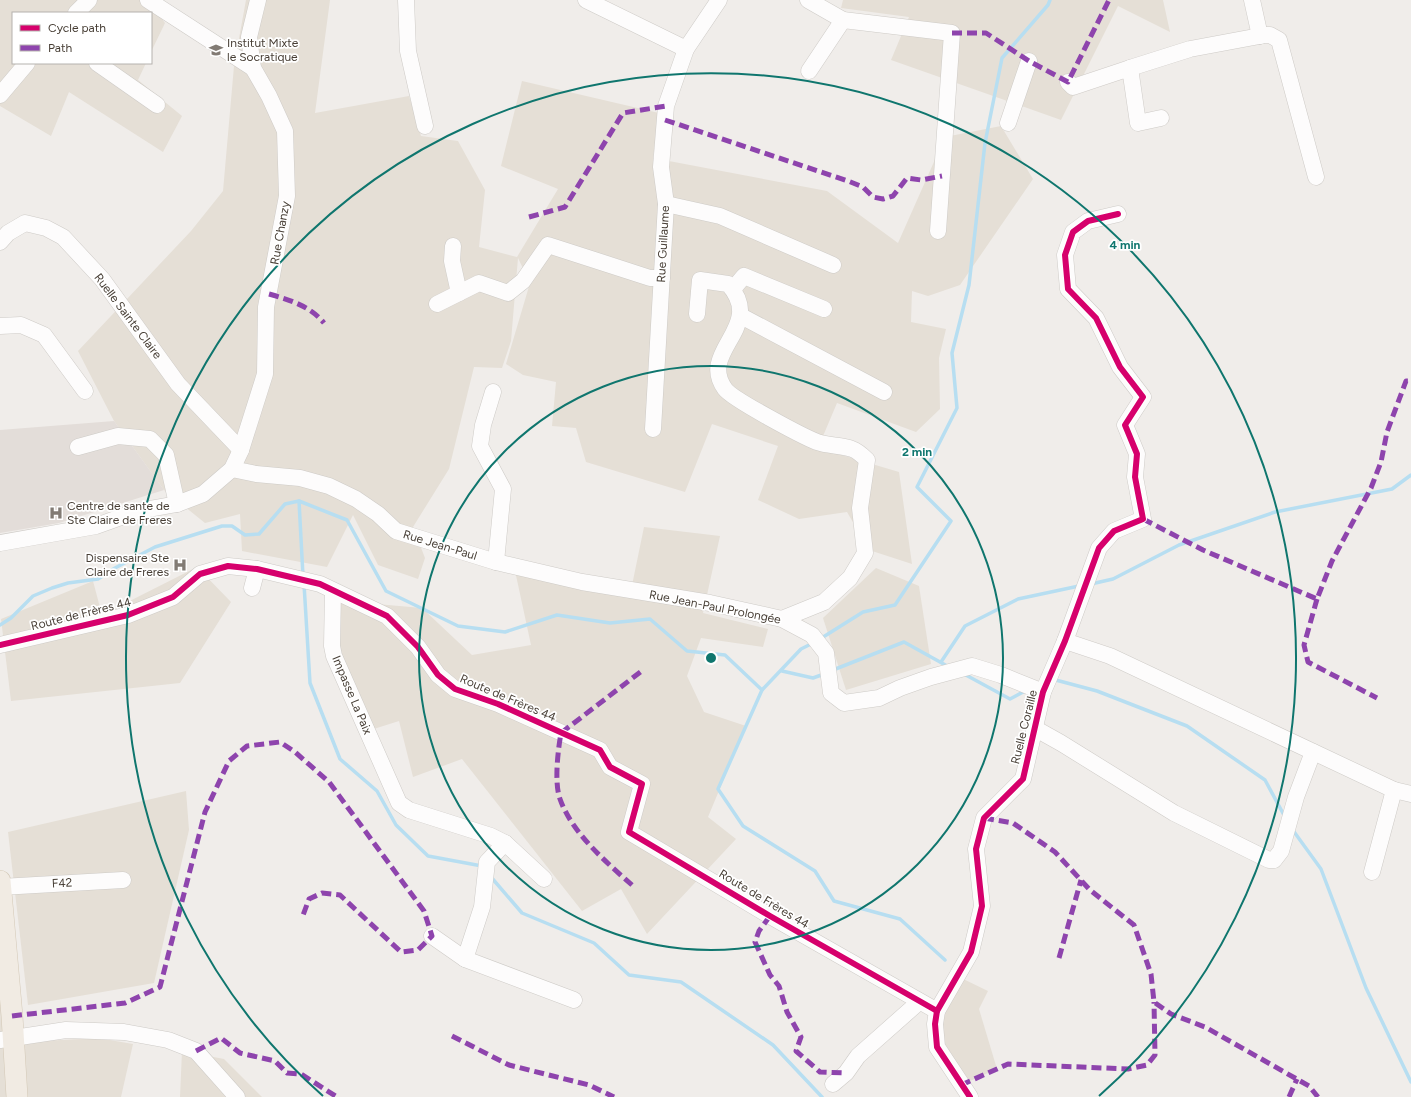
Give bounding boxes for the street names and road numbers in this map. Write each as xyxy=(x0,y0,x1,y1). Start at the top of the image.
street label: Rue Chanzy xyxy=(268,200,293,266)
street label: Rue Guillaume xyxy=(654,205,672,283)
street label: Ruelle Sainte Claire xyxy=(91,271,165,362)
street label: Rue Jean-Paul xyxy=(401,527,479,563)
street label: Rue Jean-Paul Prolongée xyxy=(648,587,782,627)
street label: Route de Frères 44 xyxy=(29,595,133,633)
street label: Impasse La Paix xyxy=(329,654,375,737)
street label: Route de Frères 44 xyxy=(458,671,559,725)
street label: Ruelle Coraille xyxy=(1008,688,1040,766)
street label: Route de Frères 44 xyxy=(716,867,812,932)
street label: F42 xyxy=(51,875,73,891)

